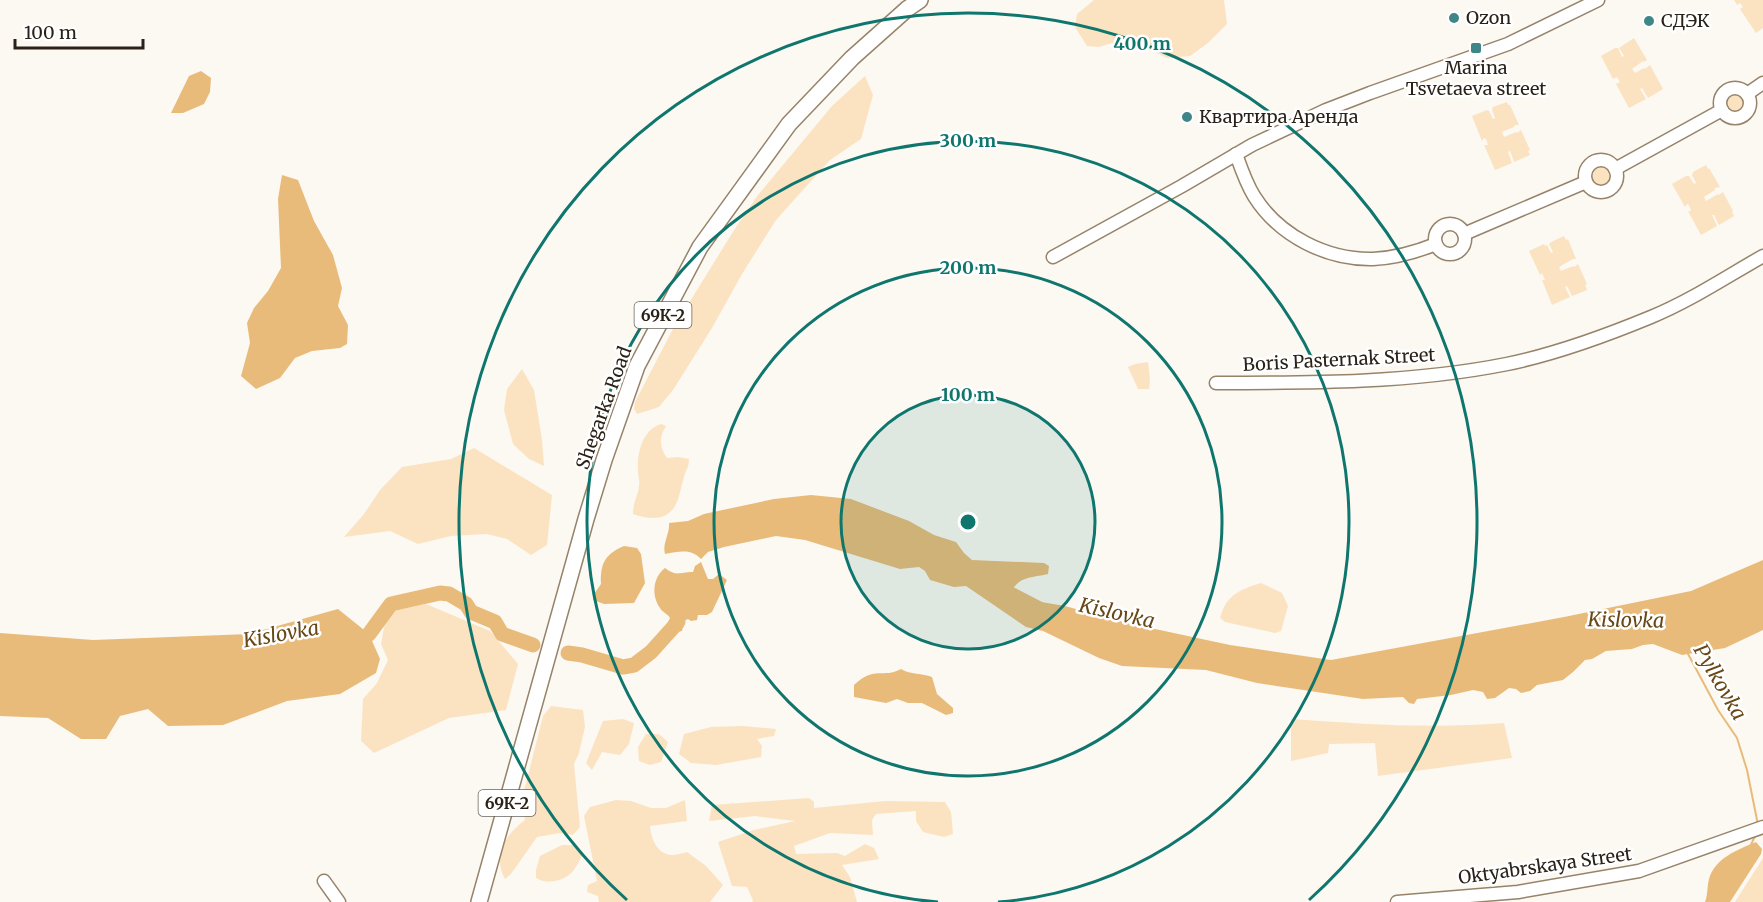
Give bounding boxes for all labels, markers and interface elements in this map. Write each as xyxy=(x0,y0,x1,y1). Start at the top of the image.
place label: Ozon xyxy=(1466,6,1511,29)
place label: СДЭК xyxy=(1661,9,1710,32)
marker: Ozon xyxy=(1447,11,1461,25)
scale bar xyxy=(15,12,142,50)
marker: СДЭК xyxy=(1642,14,1656,28)
text: 100 m xyxy=(24,21,77,44)
text: 400 m xyxy=(1113,32,1171,55)
marker: Marina Tsvetaeva street xyxy=(1469,41,1483,55)
place label: Marina Tsvetaeva street xyxy=(1406,56,1546,100)
place label: Квартира Аренда xyxy=(1199,105,1359,128)
marker: Квартира Аренда xyxy=(1180,110,1194,124)
text: 300 m xyxy=(940,129,996,152)
text: 200 m xyxy=(940,256,996,279)
road number: 69К-2 xyxy=(634,302,692,328)
street label: Shegarka Road xyxy=(571,343,636,472)
street label: Boris Pasternak Street xyxy=(1242,343,1436,376)
text: 100 m xyxy=(941,383,995,406)
centre of rings xyxy=(958,512,978,532)
water label: Kislovka xyxy=(1076,591,1157,633)
water label: Kislovka xyxy=(1586,606,1665,633)
water label: Kislovka xyxy=(240,615,321,653)
water label: Pylkovka xyxy=(1689,639,1752,724)
road number: 69К-2 xyxy=(478,790,536,816)
street label: Oktyabrskaya Street xyxy=(1457,842,1633,889)

